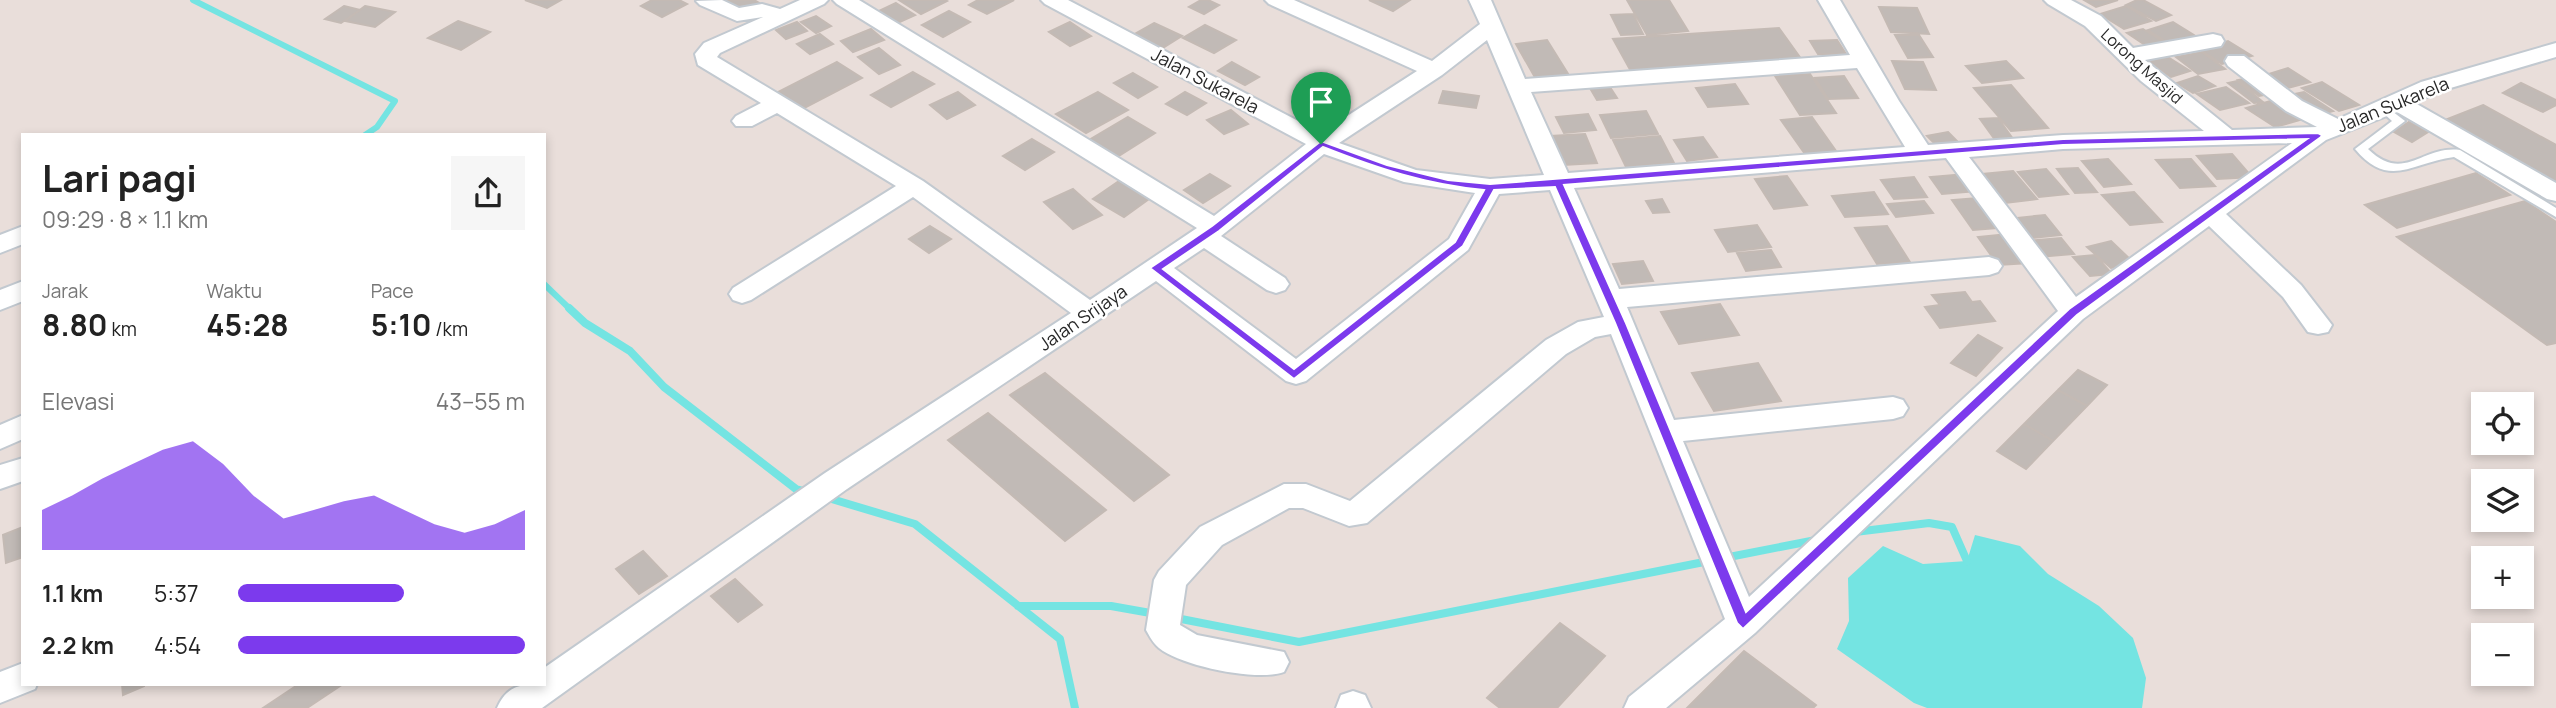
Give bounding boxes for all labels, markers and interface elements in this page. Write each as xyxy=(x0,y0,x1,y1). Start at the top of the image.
street label: Lorong Masjid xyxy=(2096,23,2188,109)
street label: Jalan Sukarela xyxy=(1147,42,1263,119)
street label: Jalan Sukarela xyxy=(2333,71,2452,137)
pin xyxy=(1291,72,1351,144)
icon: arrive xyxy=(1302,83,1340,121)
text: Lari pagi xyxy=(42,151,197,203)
button: share xyxy=(451,156,525,230)
text: 09:29 · 8 × 1.1 km xyxy=(42,203,208,235)
text: Jarak xyxy=(42,278,88,304)
text: Waktu xyxy=(206,278,262,304)
text: Pace xyxy=(371,278,414,304)
street label: Jalan Srijaya xyxy=(1034,279,1131,356)
text: 8.80 xyxy=(42,304,108,345)
text: 45:28 xyxy=(206,304,289,345)
text: 5:10 xyxy=(371,304,431,345)
text: km xyxy=(108,316,137,342)
text: /km xyxy=(431,316,468,342)
text: Elevasi xyxy=(42,385,115,417)
text: 43–55 m xyxy=(436,385,525,417)
map controls xyxy=(2471,392,2534,686)
button: locate xyxy=(2471,392,2534,455)
button: layers xyxy=(2471,469,2534,532)
button: + xyxy=(2471,546,2534,609)
text: 1.1 km xyxy=(42,577,103,609)
text: 5:37 xyxy=(154,577,198,609)
button: − xyxy=(2471,623,2534,686)
text: 2.2 km xyxy=(42,629,114,661)
text: 4:54 xyxy=(154,629,201,661)

